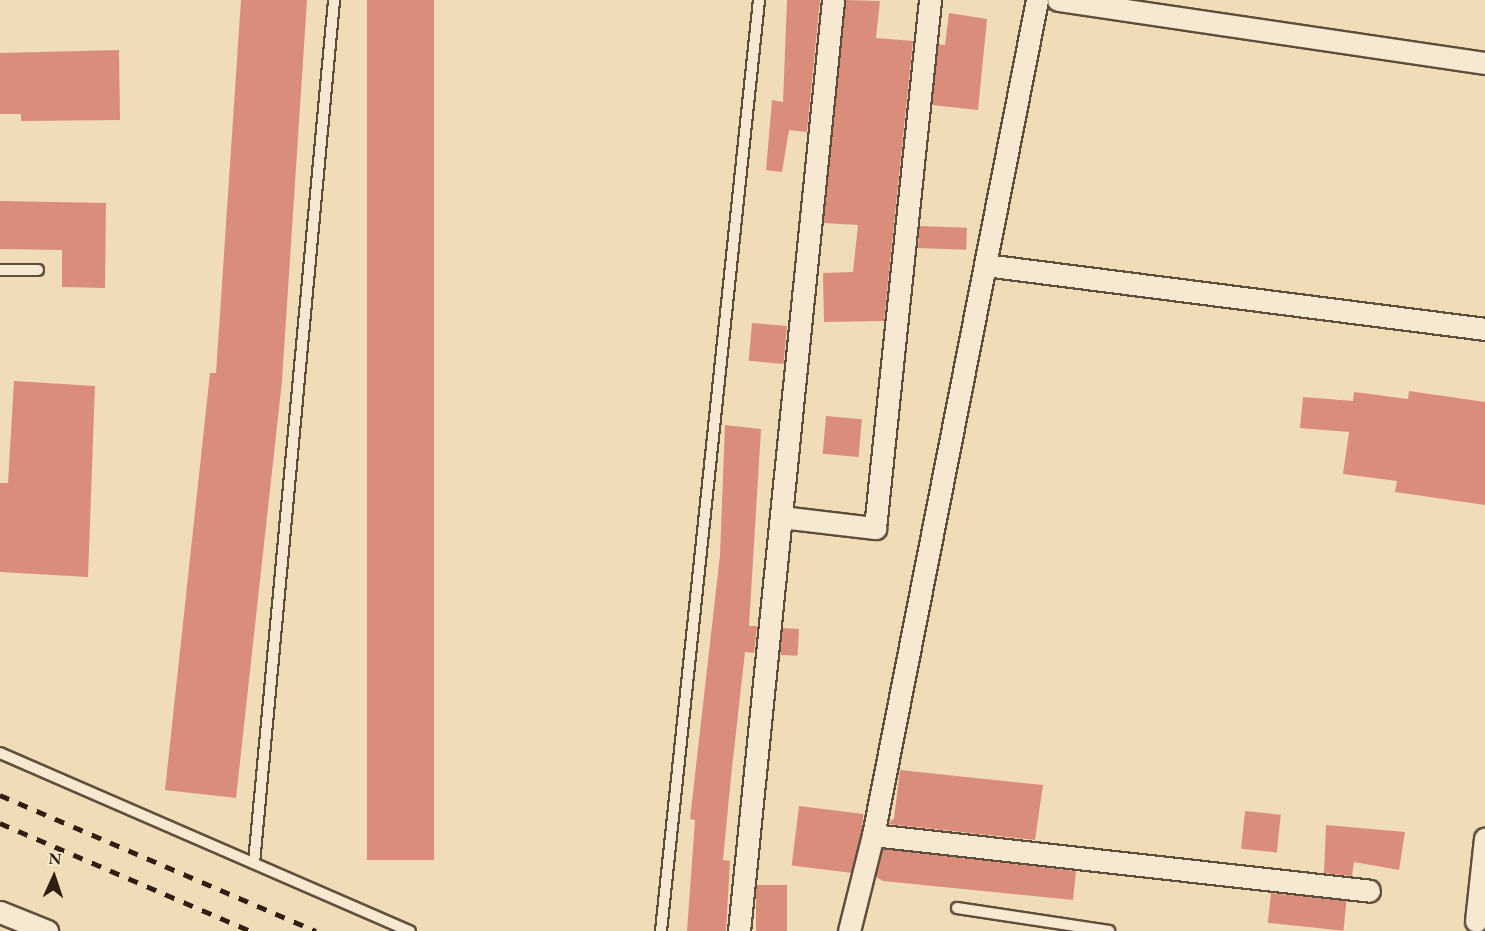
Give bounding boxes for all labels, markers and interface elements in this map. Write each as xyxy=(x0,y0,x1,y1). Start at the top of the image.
north arrow xyxy=(24,847,84,907)
text: N xyxy=(48,848,62,869)

